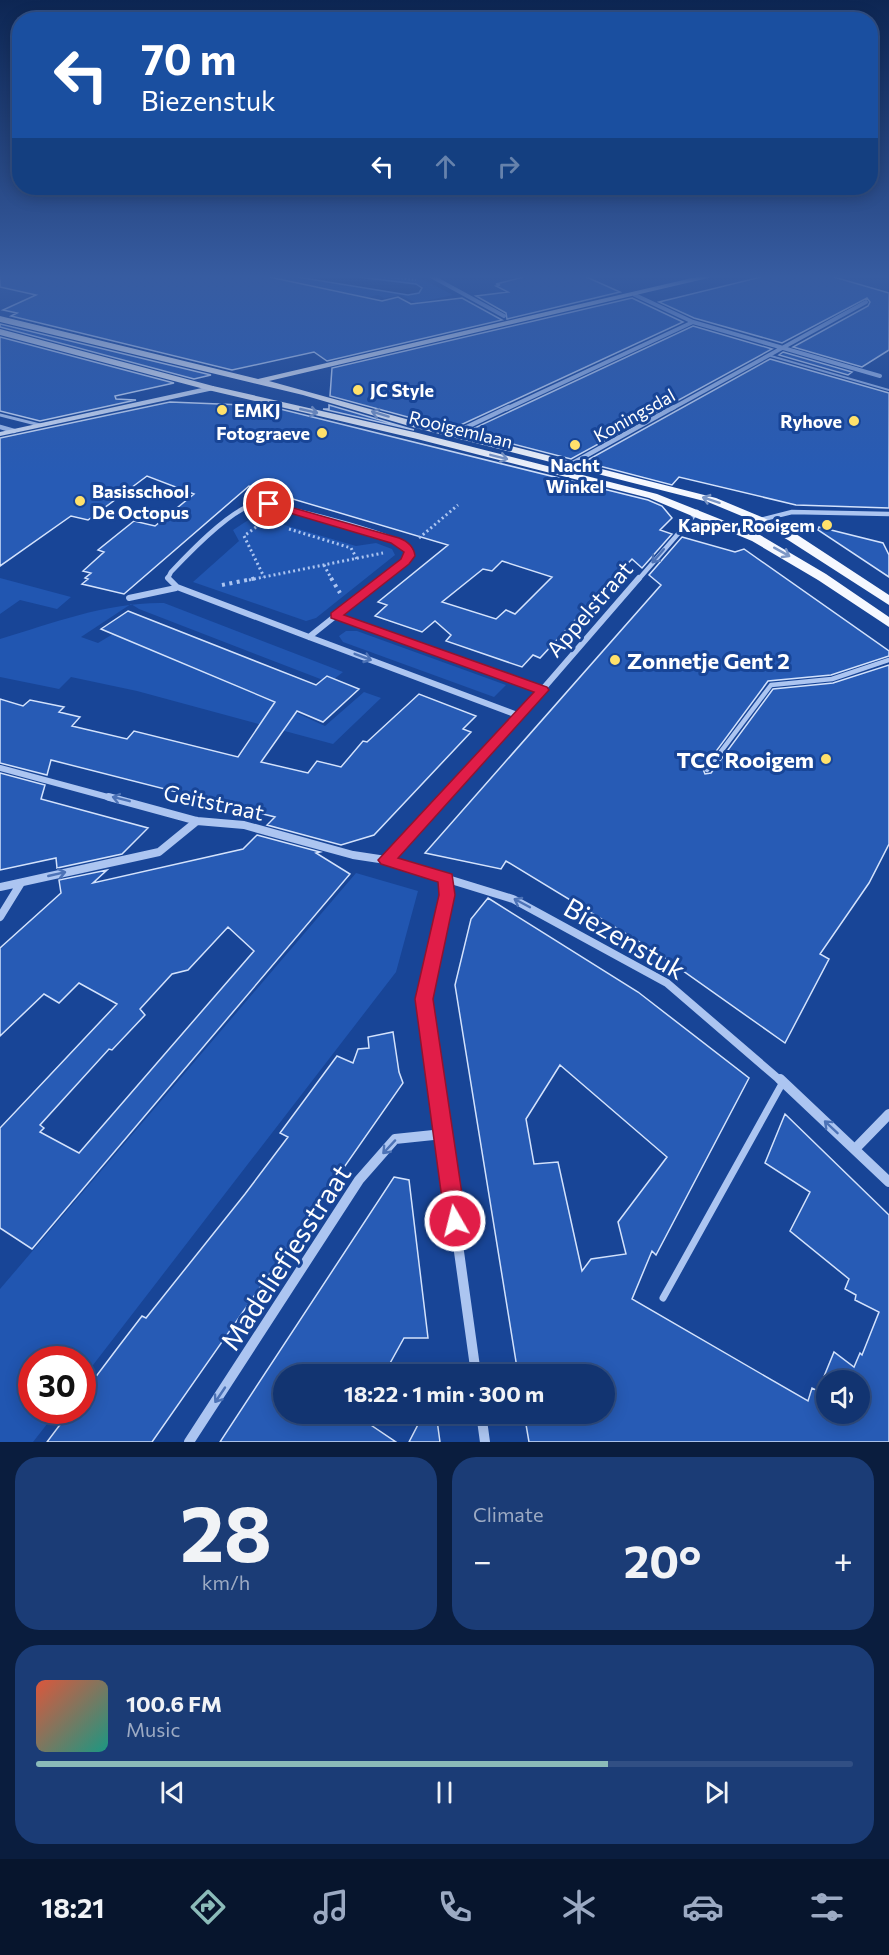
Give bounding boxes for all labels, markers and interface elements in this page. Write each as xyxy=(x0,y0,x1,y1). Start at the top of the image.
text: 70 m xyxy=(141,32,236,84)
icon: left xyxy=(42,36,120,114)
text: Biezenstuk xyxy=(141,84,276,117)
icon: left xyxy=(366,150,399,183)
icon: ahead xyxy=(429,150,462,183)
icon: right xyxy=(492,150,525,183)
place label: JC Style xyxy=(370,379,434,401)
marker: JC Style xyxy=(351,383,365,397)
street label: Koningsdal xyxy=(589,384,679,446)
place label: EMKJ xyxy=(234,399,280,421)
marker: EMKJ xyxy=(215,403,229,417)
street label: Rooigemlaan xyxy=(407,405,515,453)
one-way arrow xyxy=(299,406,318,417)
one-way arrow xyxy=(371,408,390,419)
place label: Ryhove xyxy=(780,410,842,432)
marker: Ryhove xyxy=(847,414,861,428)
place label: Fotograeve xyxy=(216,422,310,444)
marker: Fotograeve xyxy=(315,426,329,440)
marker: Nacht Winkel xyxy=(568,438,582,452)
one-way arrow xyxy=(489,452,508,463)
place label: Nacht Winkel xyxy=(546,454,604,497)
pin xyxy=(243,478,294,529)
place label: Basisschool De Octopus xyxy=(92,480,189,523)
icon: arrive xyxy=(252,487,285,520)
marker: Basisschool De Octopus xyxy=(73,494,87,508)
one-way arrow xyxy=(702,494,721,505)
place label: Kapper Rooigem xyxy=(678,514,815,536)
marker: Kapper Rooigem xyxy=(820,518,834,532)
one-way arrow xyxy=(773,547,790,559)
one-way arrow xyxy=(651,549,665,564)
street label: Appelstraat xyxy=(540,556,638,662)
place label: Zonnetje Gent 2 xyxy=(627,647,790,674)
one-way arrow xyxy=(354,653,372,664)
marker: Zonnetje Gent 2 xyxy=(608,653,622,667)
place label: TCC Rooigem xyxy=(677,746,814,773)
marker: TCC Rooigem xyxy=(819,752,833,766)
street label: Geitstraat xyxy=(161,778,267,826)
one-way arrow xyxy=(112,793,131,805)
one-way arrow xyxy=(47,868,66,880)
street label: Biezenstuk xyxy=(558,890,692,986)
one-way arrow xyxy=(514,897,531,909)
one-way arrow xyxy=(824,1120,839,1134)
one-way arrow xyxy=(382,1139,396,1154)
street label: Madeliefjesstraat xyxy=(213,1158,357,1356)
position arrow xyxy=(423,1189,487,1253)
speed limit sign: 30 xyxy=(18,1346,96,1424)
map controls xyxy=(816,1370,870,1424)
button: sound xyxy=(816,1370,870,1424)
text: 18:22 · 1 min · 300 m xyxy=(344,1380,544,1407)
one-way arrow xyxy=(214,1386,226,1402)
text: 28 xyxy=(180,1483,272,1578)
text: Climate xyxy=(473,1502,543,1526)
text: 20° xyxy=(624,1532,702,1587)
text: − xyxy=(473,1539,492,1580)
text: + xyxy=(834,1539,853,1580)
text: km/h xyxy=(202,1570,250,1594)
text: 100.6 FM xyxy=(126,1690,222,1717)
text: Music xyxy=(126,1717,180,1741)
icon: previous xyxy=(156,1776,189,1809)
icon: pause xyxy=(428,1776,461,1809)
icon: next xyxy=(700,1776,733,1809)
icon: directions xyxy=(187,1886,229,1928)
icon: music xyxy=(310,1886,352,1928)
icon: phone xyxy=(434,1886,476,1928)
icon: climate xyxy=(558,1886,600,1928)
icon: car xyxy=(682,1886,724,1928)
icon: filters xyxy=(806,1886,848,1928)
text: 18:21 xyxy=(41,1891,105,1924)

